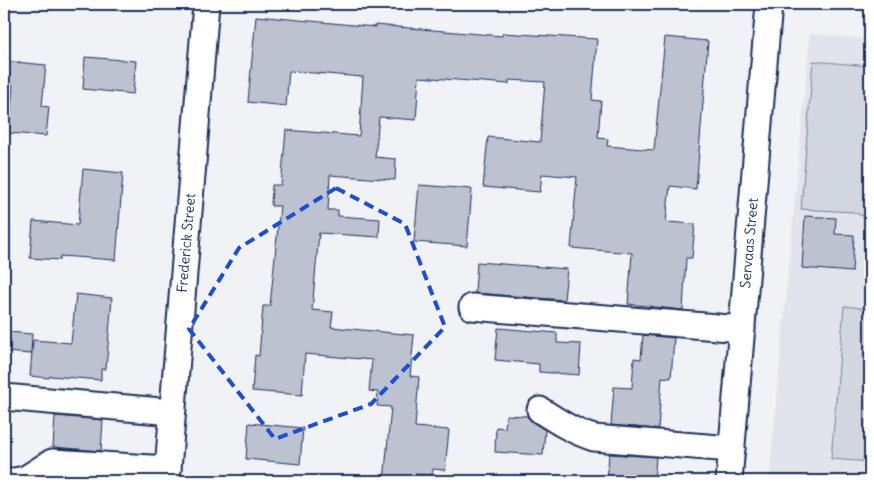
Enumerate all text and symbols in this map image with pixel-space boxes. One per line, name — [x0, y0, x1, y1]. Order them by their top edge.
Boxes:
street label: Frederick Street — [173, 192, 199, 293]
street label: Servaas Street — [736, 197, 762, 289]

